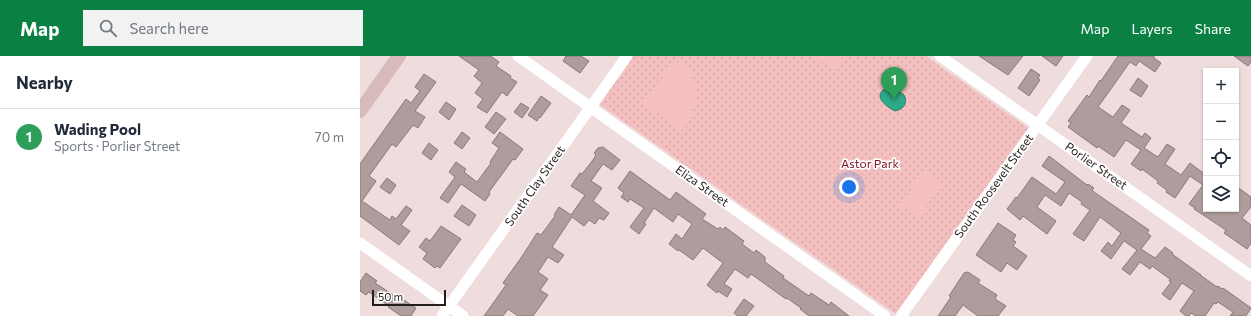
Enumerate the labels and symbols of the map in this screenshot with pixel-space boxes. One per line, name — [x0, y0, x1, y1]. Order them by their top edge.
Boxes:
pin: 1 — [881, 67, 907, 100]
street label: South Roosevelt Street — [951, 131, 1036, 240]
street label: Porlier Street — [1063, 139, 1130, 192]
street label: South Clay Street — [501, 143, 567, 228]
park label: Astor Park — [841, 156, 899, 170]
street label: Eliza Street — [673, 162, 732, 209]
your location — [839, 177, 859, 197]
scale bar — [372, 288, 446, 307]

